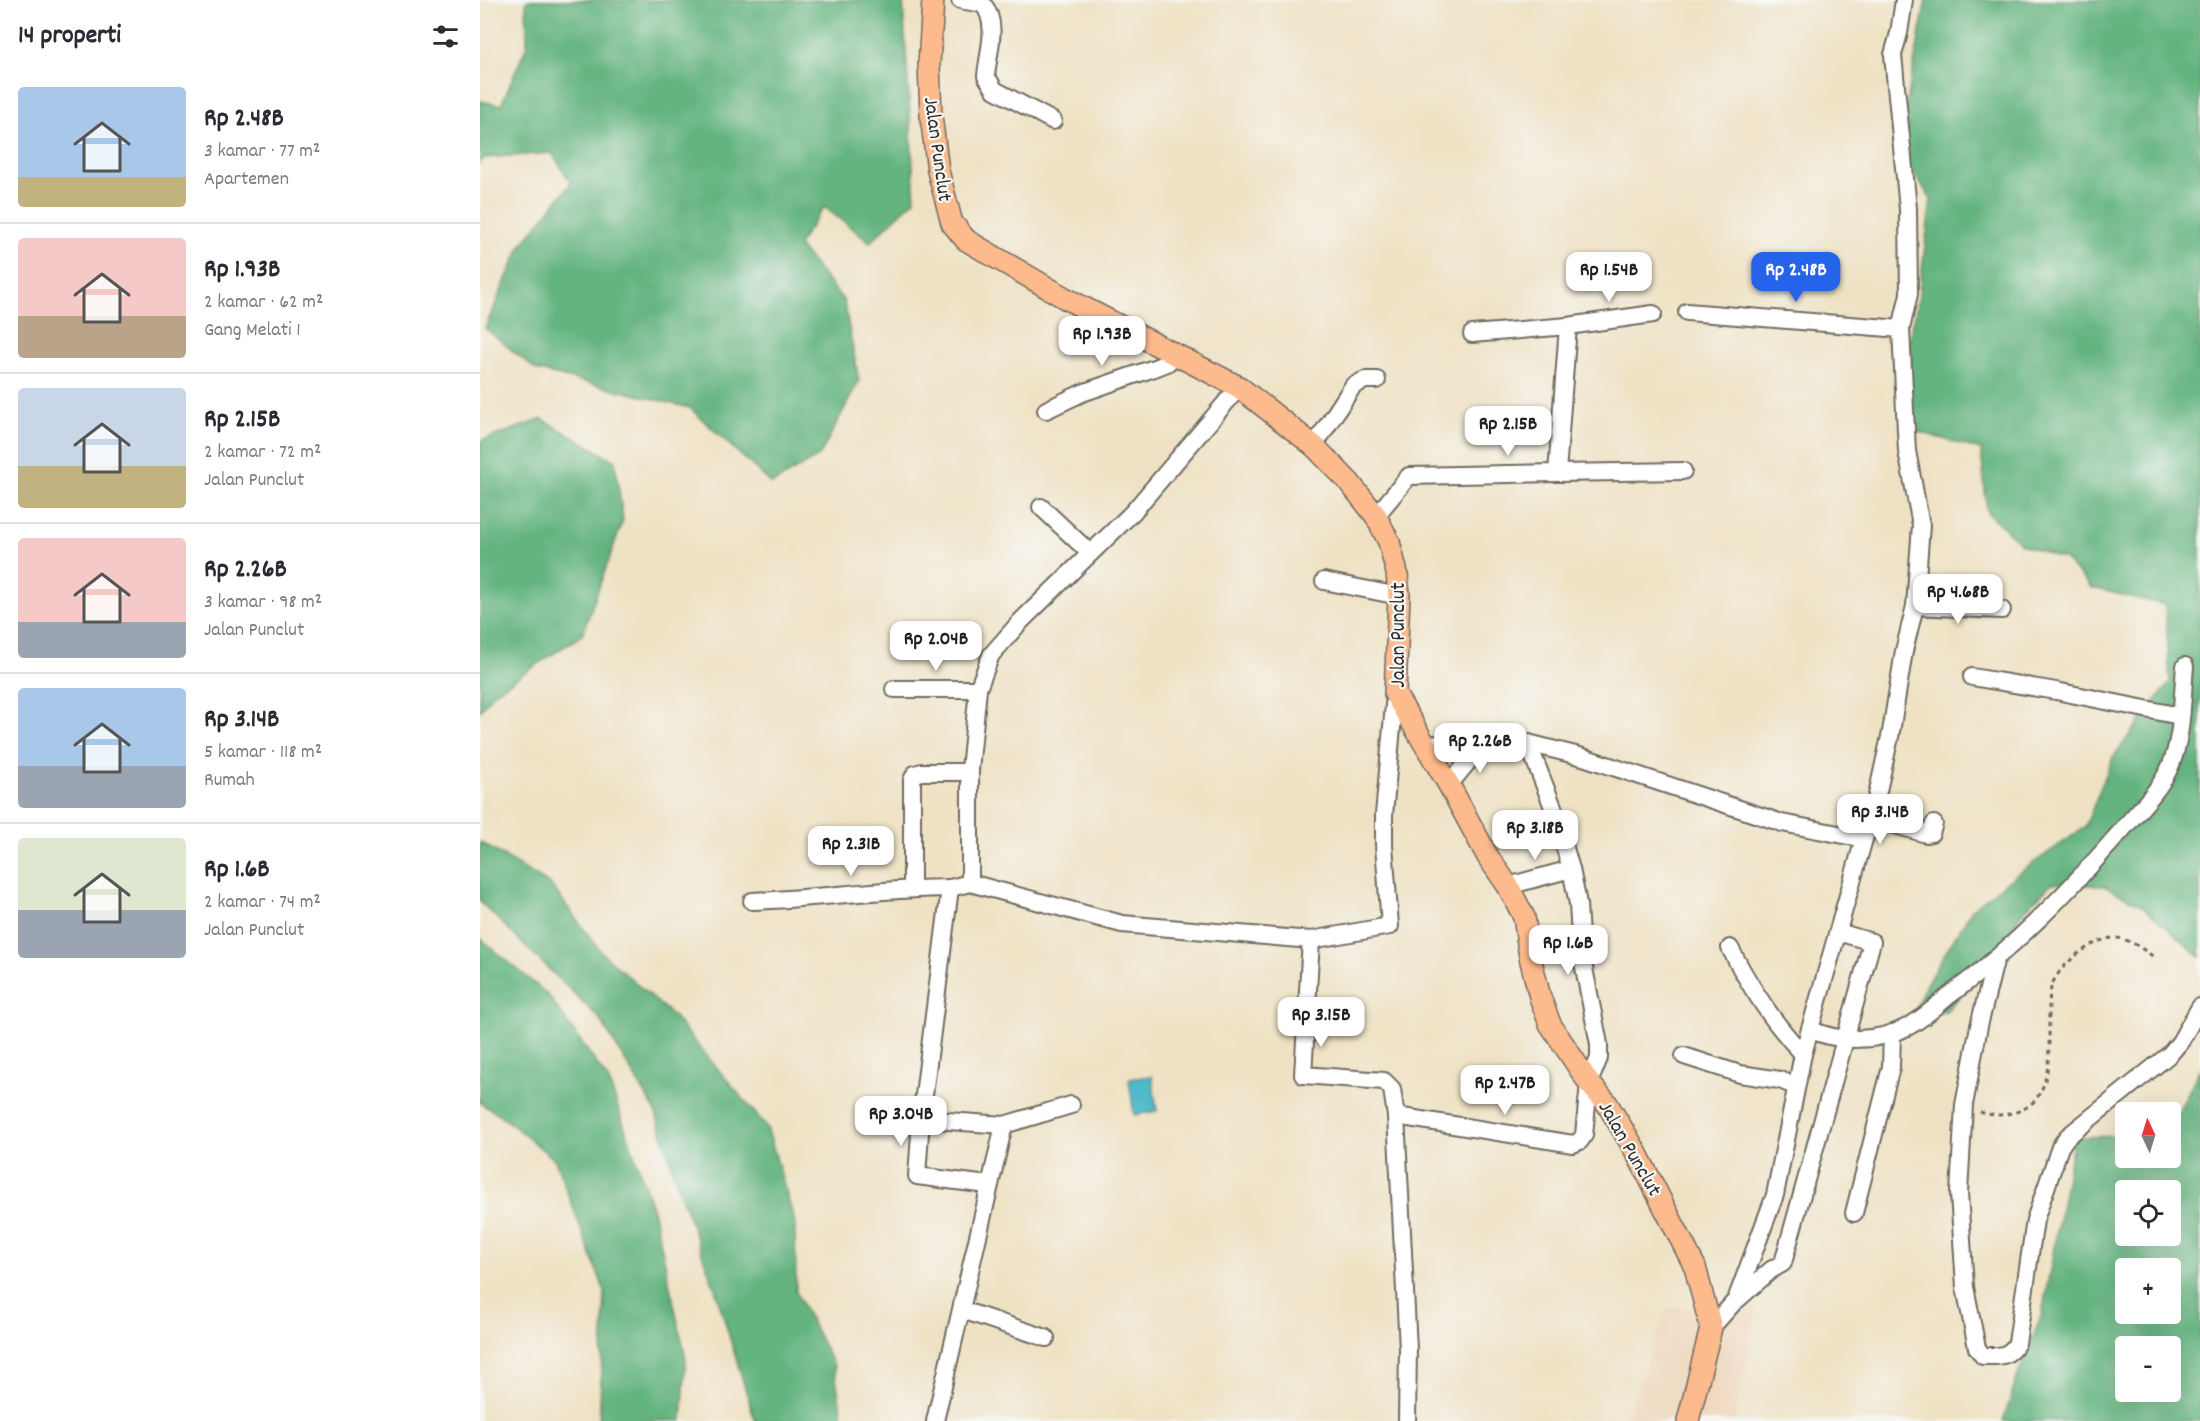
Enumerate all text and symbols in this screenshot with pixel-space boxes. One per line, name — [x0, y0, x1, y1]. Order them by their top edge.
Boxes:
text: 14 properti — [18, 18, 121, 55]
icon: filters — [429, 20, 462, 53]
street label: Jalan Punclut — [914, 95, 958, 204]
text: Rp 2.48B — [204, 101, 284, 138]
icon: home — [66, 111, 138, 183]
text: 3 kamar · 77 m² — [204, 138, 320, 166]
text: Apartemen — [204, 166, 289, 194]
text: Rp 1.93B — [204, 252, 280, 289]
pin: Rp 1.54B — [1547, 252, 1671, 303]
pin: Rp 2.48B — [1734, 252, 1858, 303]
text: Rp 1.54B — [1580, 257, 1638, 285]
text: Rp 2.48B — [1765, 257, 1827, 285]
icon: home — [66, 262, 138, 334]
text: 2 kamar · 62 m² — [204, 289, 323, 317]
pin: Rp 1.93B — [1040, 316, 1164, 367]
text: Gang Melati 1 — [204, 317, 301, 345]
text: Rp 1.93B — [1073, 321, 1131, 349]
text: Rp 2.15B — [204, 402, 280, 439]
pin: Rp 2.15B — [1446, 406, 1570, 457]
text: Rp 2.15B — [1479, 411, 1537, 439]
icon: home — [66, 412, 138, 484]
text: 2 kamar · 72 m² — [204, 439, 321, 467]
text: Jalan Punclut — [204, 467, 304, 495]
text: Rp 2.26B — [204, 552, 287, 589]
icon: home — [66, 562, 138, 634]
pin: Rp 4.68B — [1896, 574, 2020, 625]
text: Rp 4.68B — [1927, 579, 1989, 607]
street label: Jalan Punclut — [1385, 582, 1415, 688]
text: 3 kamar · 98 m² — [204, 589, 322, 617]
text: Jalan Punclut — [204, 617, 304, 645]
pin: Rp 2.04B — [874, 621, 998, 672]
text: Rp 2.04B — [904, 626, 968, 654]
text: Rp 3.14B — [204, 702, 279, 739]
icon: home — [66, 712, 138, 784]
pin: Rp 2.26B — [1418, 723, 1542, 774]
text: Rp 2.26B — [1448, 728, 1512, 756]
text: 5 kamar · 118 m² — [204, 739, 322, 767]
text: Rumah — [204, 767, 255, 795]
pin: Rp 3.14B — [1818, 794, 1942, 845]
text: Rp 3.14B — [1851, 799, 1909, 827]
pin: Rp 3.18B — [1473, 810, 1597, 861]
text: Rp 3.18B — [1506, 815, 1564, 843]
pin: Rp 2.31B — [789, 826, 913, 877]
text: Rp 2.31B — [822, 831, 880, 859]
text: Rp 1.6B — [204, 852, 270, 889]
icon: home — [66, 862, 138, 934]
text: 2 kamar · 74 m² — [204, 889, 321, 917]
text: Jalan Punclut — [204, 917, 304, 945]
pin: Rp 1.6B — [1513, 925, 1623, 976]
text: Rp 1.6B — [1543, 930, 1593, 958]
pin: Rp 3.15B — [1259, 997, 1383, 1048]
text: Rp 3.15B — [1292, 1002, 1350, 1030]
pin: Rp 2.47B — [1443, 1065, 1567, 1116]
text: Rp 2.47B — [1474, 1070, 1536, 1098]
pin: Rp 3.04B — [839, 1096, 963, 1147]
street label: Jalan Punclut — [1589, 1096, 1668, 1203]
text: Rp 3.04B — [869, 1101, 933, 1129]
north arrow — [2115, 1102, 2181, 1168]
map controls — [2115, 1102, 2181, 1402]
button: locate — [2115, 1180, 2181, 1246]
button: + — [2115, 1258, 2181, 1324]
button: − — [2115, 1336, 2181, 1402]

